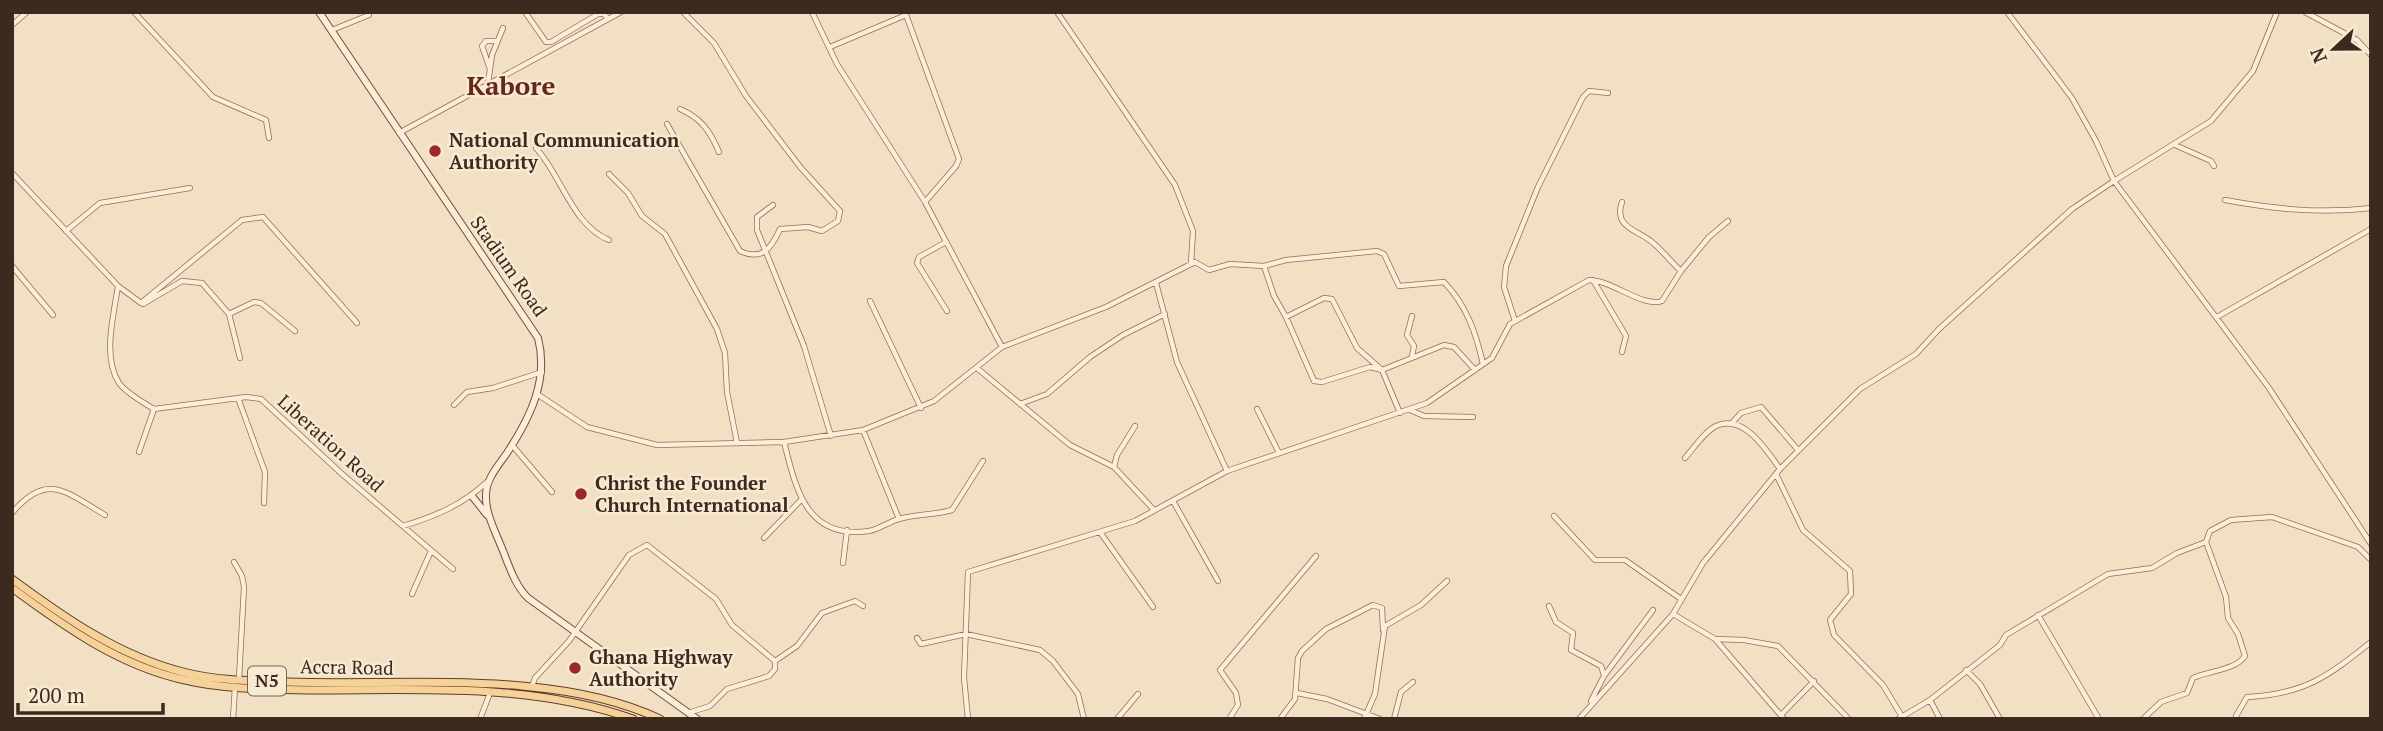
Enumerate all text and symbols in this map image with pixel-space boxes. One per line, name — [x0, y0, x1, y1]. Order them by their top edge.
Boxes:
north arrow — [2299, 14, 2369, 84]
text: N — [2303, 44, 2332, 67]
district label: Kabore — [467, 68, 555, 102]
place label: National Communication Authority — [449, 127, 680, 174]
marker: National Communication Authority — [427, 143, 443, 159]
street label: Stadium Road — [465, 210, 554, 321]
street label: Liberation Road — [273, 388, 390, 497]
place label: Christ the Founder Church International — [595, 470, 788, 517]
marker: Christ the Founder Church International — [573, 486, 589, 502]
place label: Ghana Highway Authority — [589, 644, 733, 691]
street label: Accra Road — [300, 653, 394, 680]
marker: Ghana Highway Authority — [567, 660, 583, 676]
road number: N5 — [248, 666, 286, 696]
scale bar — [18, 672, 163, 716]
text: 200 m — [28, 681, 85, 709]

